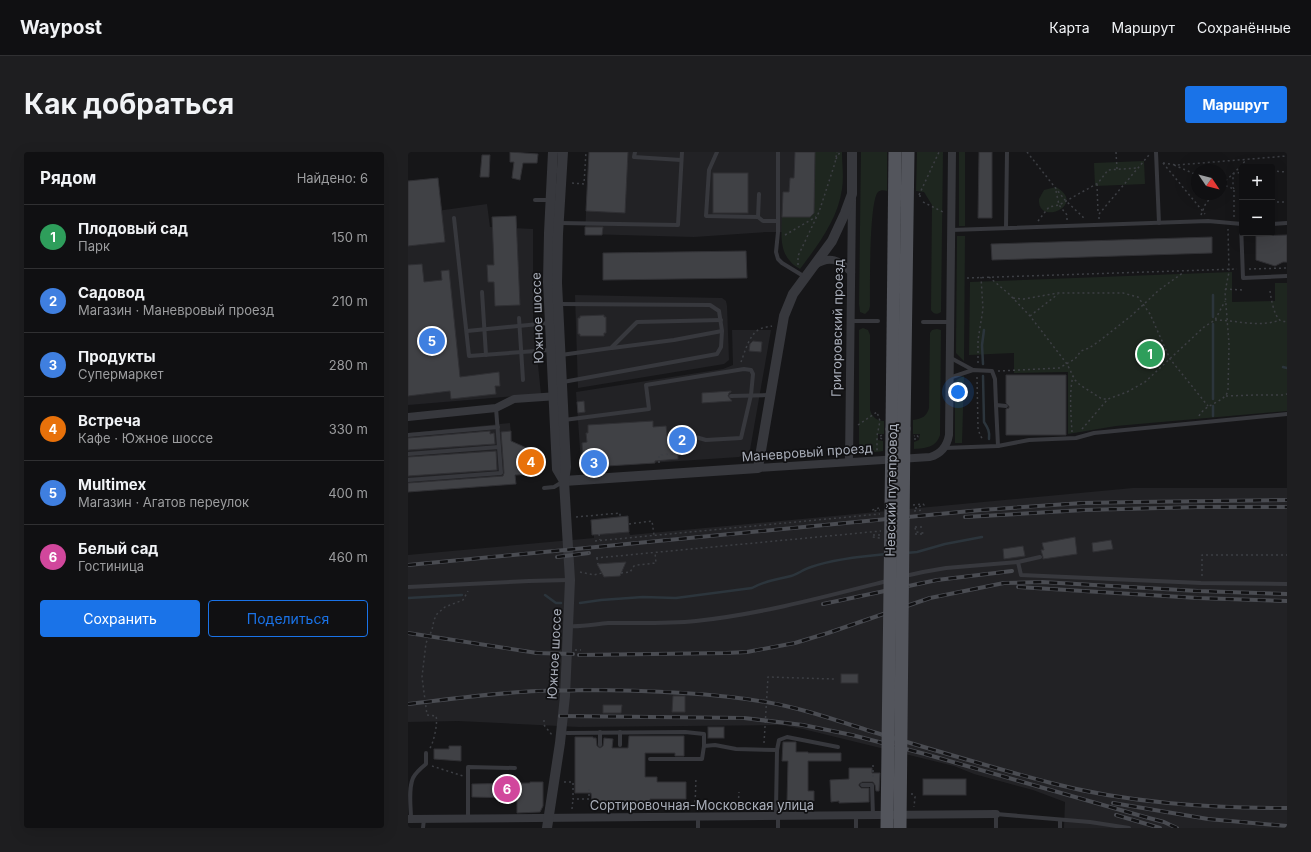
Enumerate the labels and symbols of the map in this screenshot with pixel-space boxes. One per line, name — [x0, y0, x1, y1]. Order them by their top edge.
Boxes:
north arrow — [1191, 164, 1227, 200]
street label: Григоровский проезд — [828, 259, 846, 397]
street label: Южное шоссе — [527, 272, 547, 364]
pin: 5 — [419, 326, 445, 356]
pin: 1 — [1137, 339, 1163, 369]
your location — [948, 382, 968, 402]
street label: Невский путепровод — [882, 423, 900, 557]
pin: 2 — [669, 425, 695, 455]
street label: Маневровый проезд — [741, 439, 873, 465]
pin: 4 — [518, 447, 544, 477]
pin: 3 — [581, 448, 607, 478]
street label: Южное шоссе — [544, 608, 564, 700]
pin: 6 — [494, 774, 520, 804]
street label: Сортировочная-Московская улица — [590, 797, 814, 813]

